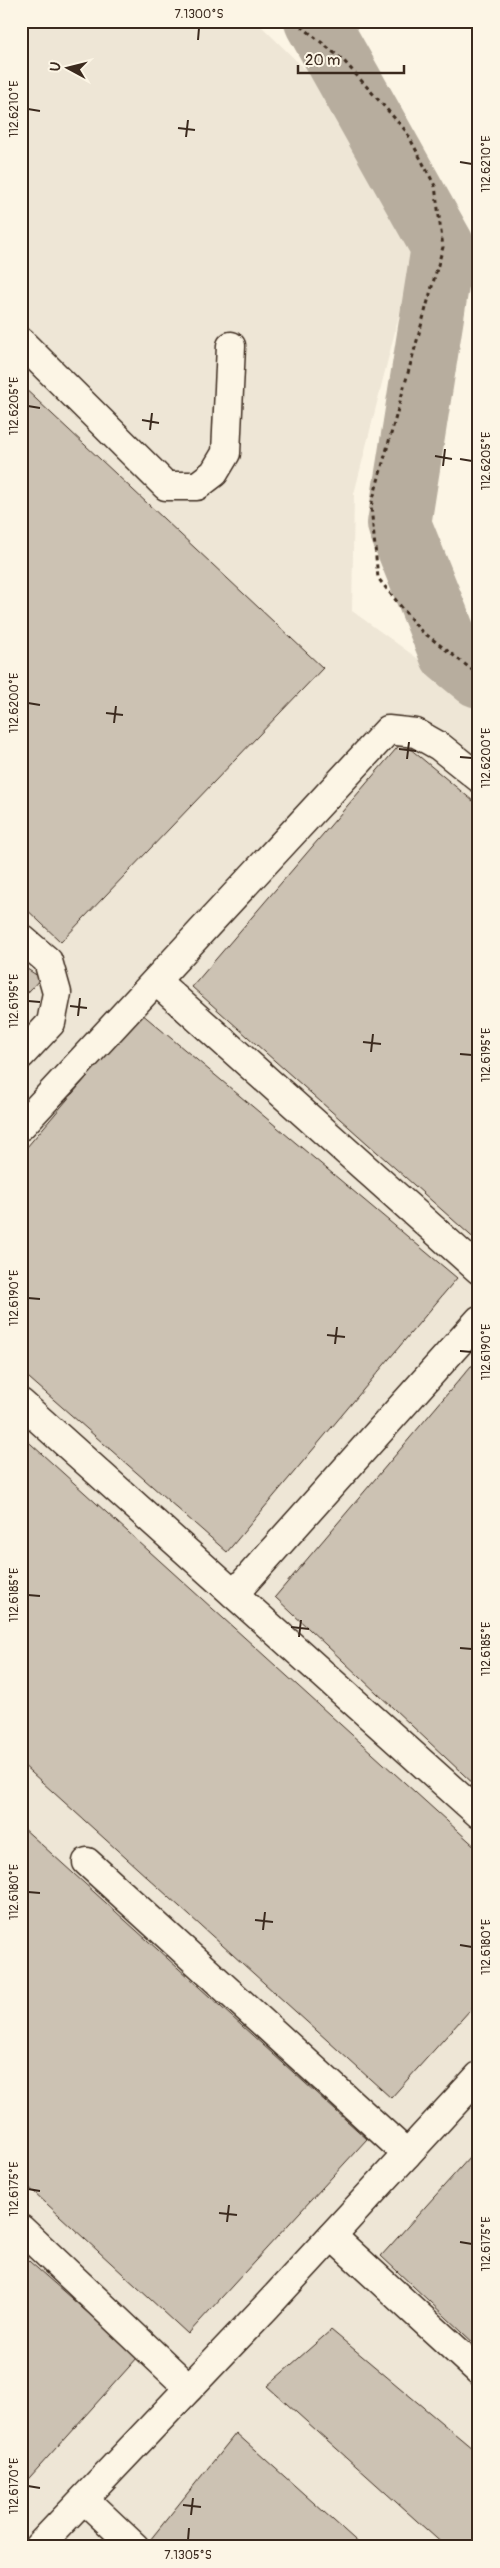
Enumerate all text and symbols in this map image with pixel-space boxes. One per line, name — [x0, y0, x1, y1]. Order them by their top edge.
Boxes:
text: 7.1300°S — [174, 7, 224, 22]
north arrow — [42, 42, 92, 92]
scale bar — [298, 42, 404, 74]
text: 20 m — [305, 51, 340, 70]
text: U — [47, 61, 65, 72]
text: 112.6210°E — [7, 81, 22, 137]
text: 112.6210°E — [479, 136, 494, 192]
text: 112.6205°E — [7, 377, 22, 435]
text: 112.6205°E — [479, 432, 494, 490]
text: 112.6200°E — [7, 673, 22, 733]
text: 112.6200°E — [479, 728, 494, 788]
text: 112.6195°E — [7, 974, 22, 1028]
text: 112.6195°E — [479, 1028, 494, 1082]
text: 112.6190°E — [7, 1270, 22, 1326]
text: 112.6190°E — [479, 1324, 494, 1380]
text: 112.6185°E — [7, 1568, 22, 1622]
text: 112.6185°E — [479, 1622, 494, 1676]
text: 112.6180°E — [7, 1864, 22, 1920]
text: 112.6180°E — [479, 1919, 494, 1975]
text: 112.6175°E — [7, 2162, 22, 2216]
text: 112.6175°E — [479, 2217, 494, 2271]
text: 112.6170°E — [7, 2458, 22, 2514]
text: 7.1305°S — [164, 2548, 212, 2563]

